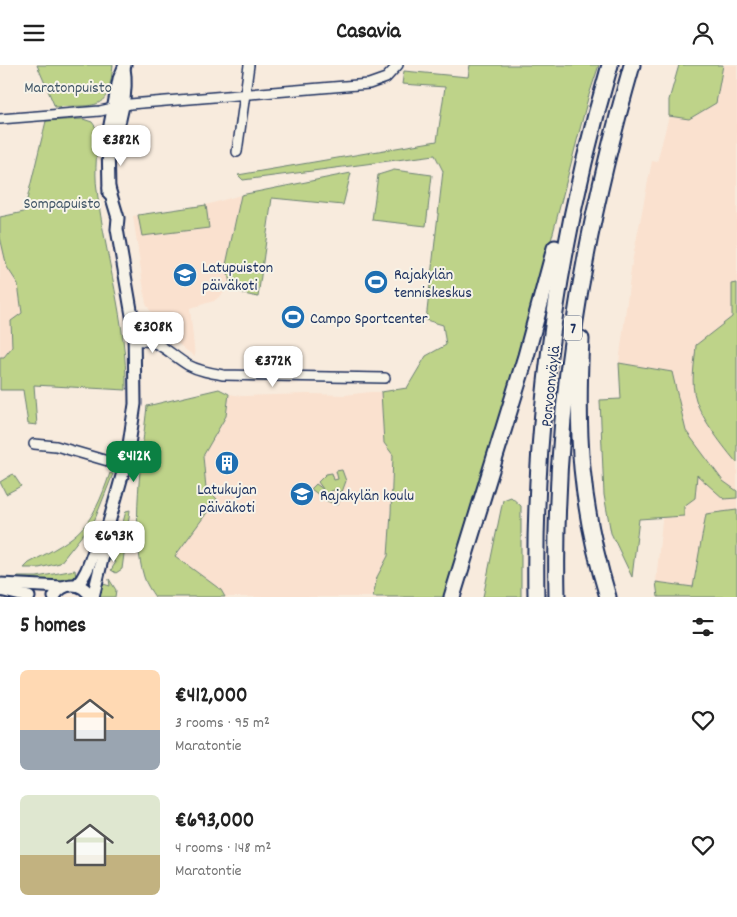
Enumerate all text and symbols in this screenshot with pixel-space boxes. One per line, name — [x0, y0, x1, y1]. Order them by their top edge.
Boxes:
text: Casavia — [336, 17, 401, 48]
icon: menu — [20, 19, 48, 47]
icon: person — [689, 19, 717, 47]
park label: Maratonpuisto — [24, 77, 112, 100]
pin: €382K — [86, 124, 156, 167]
text: €382K — [103, 129, 139, 152]
park label: Sompapuisto — [23, 193, 101, 216]
place label: Latupuiston päiväkoti — [202, 257, 273, 298]
school or university icon: Latupuiston päiväkoti — [172, 262, 198, 288]
place label: Rajakylän tenniskeskus — [394, 264, 472, 305]
sports icon: Rajakylän tenniskeskus — [363, 269, 389, 295]
sports icon: Campo Sportcenter — [280, 304, 306, 330]
place label: Campo Sportcenter — [310, 308, 428, 331]
pin: €308K — [118, 311, 188, 354]
road number: 7 — [564, 315, 582, 341]
text: €308K — [134, 316, 172, 339]
street label: Porvoonväylä — [536, 344, 567, 428]
pin: €372K — [238, 345, 308, 388]
text: €372K — [255, 350, 291, 373]
pin: €412K — [99, 441, 169, 483]
text: €412K — [117, 445, 151, 468]
building icon: Latukujan päiväkoti — [214, 450, 240, 476]
place label: Latukujan päiväkoti — [197, 479, 257, 520]
school or university icon: Rajakylän koulu — [289, 481, 315, 507]
place label: Rajakylän koulu — [320, 485, 414, 508]
pin: €693K — [79, 521, 149, 563]
text: €693K — [95, 525, 133, 548]
text: 5 homes — [20, 612, 86, 642]
icon: filters — [689, 613, 717, 641]
text: €412,000 — [175, 682, 248, 712]
icon: home — [60, 690, 120, 750]
icon: heart — [689, 706, 717, 734]
text: 3 rooms · 95 m² — [175, 712, 270, 735]
text: Maratontie — [175, 735, 242, 758]
text: €693,000 — [175, 807, 254, 837]
icon: home — [60, 815, 120, 875]
icon: heart — [689, 831, 717, 859]
text: 4 rooms · 148 m² — [175, 837, 271, 860]
text: Maratontie — [175, 860, 242, 883]

